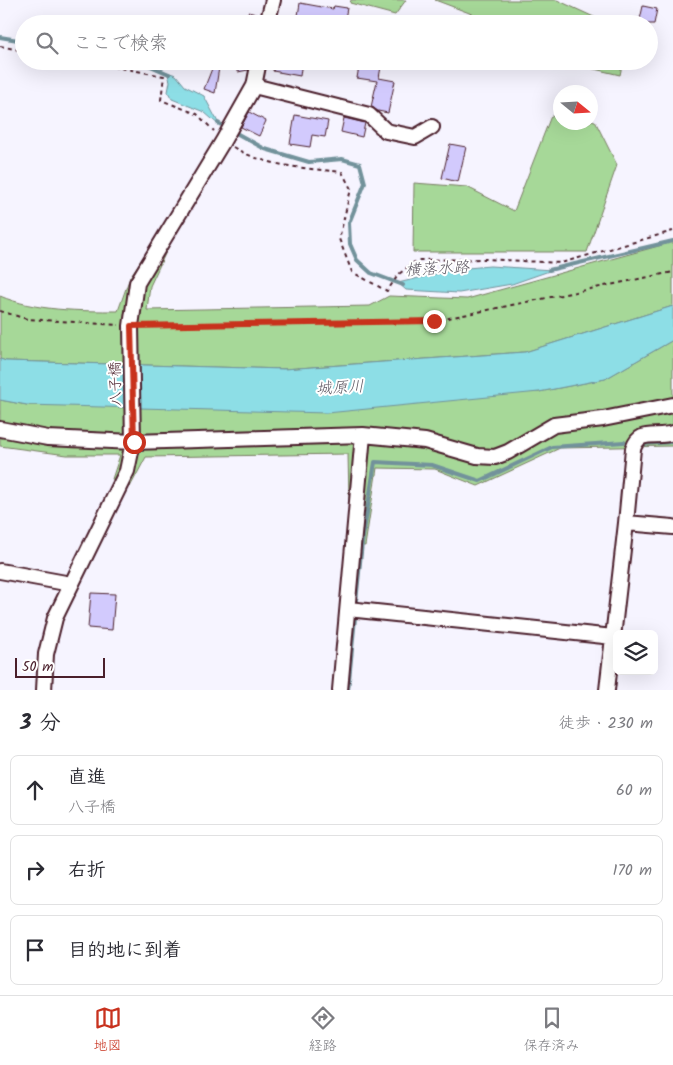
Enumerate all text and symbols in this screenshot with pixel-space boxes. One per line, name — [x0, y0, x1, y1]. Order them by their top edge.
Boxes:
search box — [15, 15, 658, 70]
icon: search — [33, 29, 61, 57]
text: ここで検索 — [73, 29, 168, 59]
north arrow — [553, 85, 598, 130]
water label: 横落水路 — [404, 255, 471, 283]
route end — [423, 310, 446, 333]
street label: 八子橋 — [104, 361, 128, 407]
water label: 城原川 — [315, 374, 365, 402]
route start — [123, 431, 146, 454]
map controls — [613, 630, 658, 675]
button: layers — [613, 630, 658, 675]
scale bar — [15, 655, 105, 678]
text: 50 m — [22, 656, 53, 678]
text: 3 分 — [20, 707, 61, 740]
text: 徒歩 · 230 m — [559, 711, 653, 736]
text: 直進 — [68, 763, 106, 793]
icon: ahead — [21, 776, 49, 804]
text: 60 m — [616, 778, 652, 803]
text: 八子橋 — [68, 795, 116, 820]
icon: right — [21, 856, 49, 884]
text: 右折 — [68, 856, 106, 886]
text: 170 m — [612, 858, 652, 883]
icon: arrive — [21, 936, 49, 964]
text: 目的地に到着 — [68, 936, 182, 966]
tab: 地図 — [94, 1004, 122, 1057]
tab: 経路 — [309, 1004, 337, 1057]
tab: 保存済み — [524, 1004, 580, 1057]

